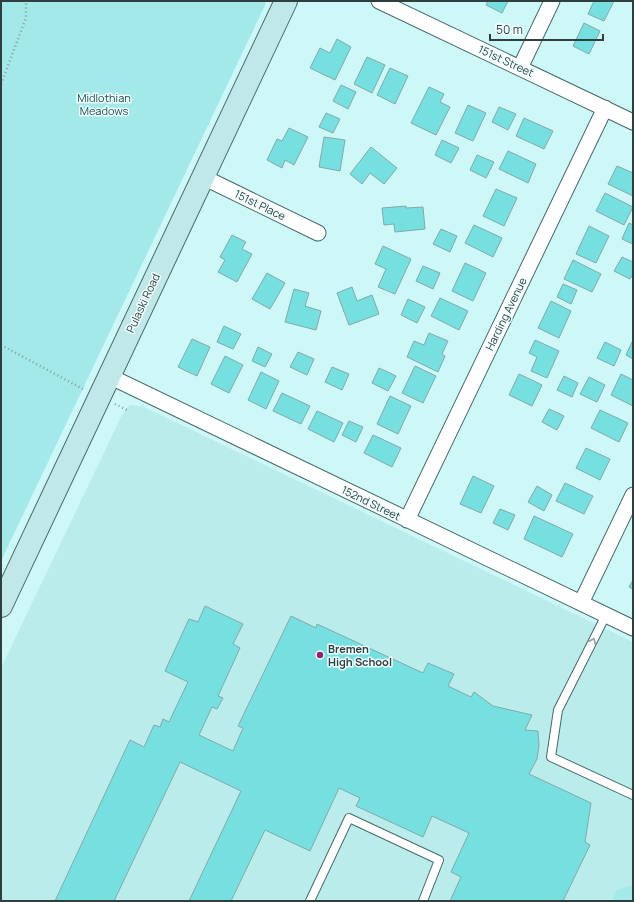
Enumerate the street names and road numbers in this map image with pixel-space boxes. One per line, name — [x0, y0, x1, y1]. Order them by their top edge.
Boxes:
street label: 151st Street — [476, 41, 536, 80]
street label: 151st Place — [232, 186, 289, 224]
street label: Pulaski Road — [122, 271, 163, 335]
street label: Harding Avenue — [481, 274, 530, 353]
street label: 152nd Street — [339, 482, 403, 523]

